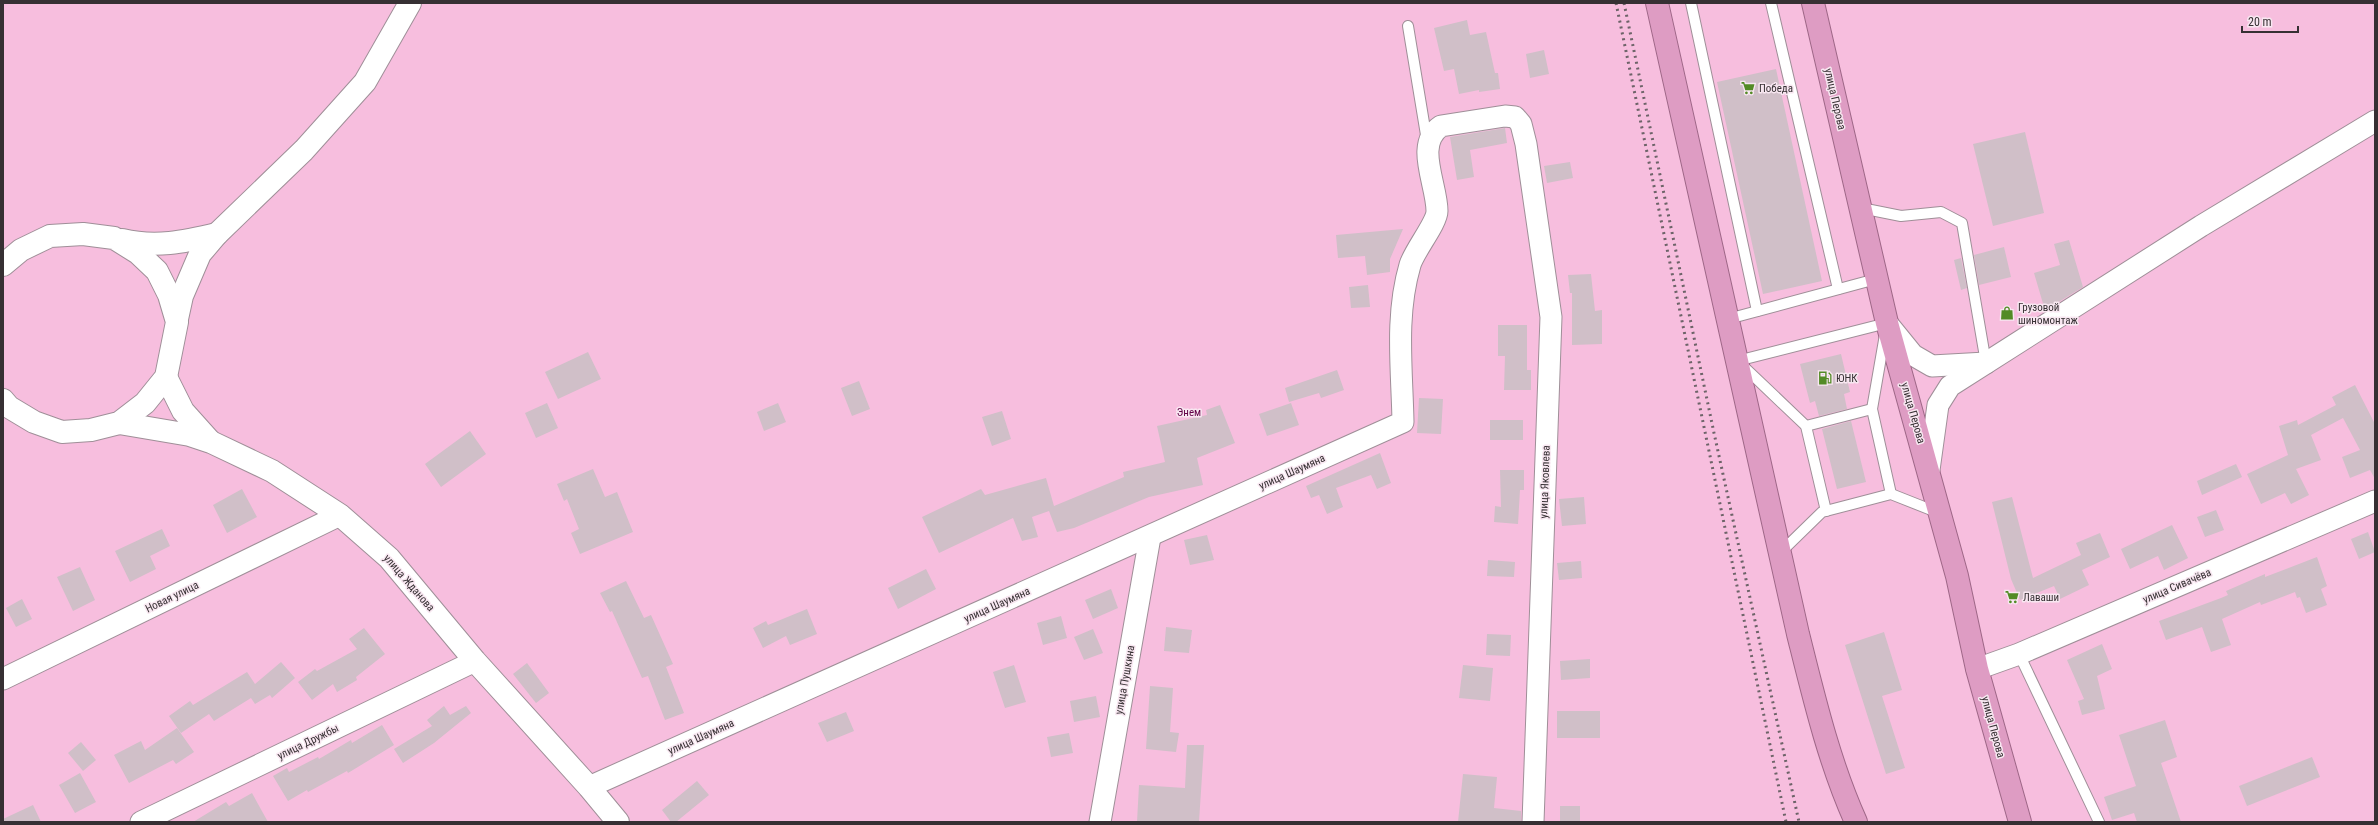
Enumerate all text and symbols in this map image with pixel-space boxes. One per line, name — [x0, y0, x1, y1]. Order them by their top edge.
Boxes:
scale bar — [2242, 8, 2298, 34]
text: 20 m — [2248, 15, 2272, 29]
street label: улица Перова — [1822, 67, 1848, 131]
supermarket icon: Победа — [1740, 80, 1756, 96]
place label: Победа — [1759, 82, 1793, 95]
place label: Грузовой шиномонтаж — [2018, 301, 2079, 327]
shop icon: Грузовой шиномонтаж — [1999, 305, 2015, 321]
fuel station icon: ЮНК — [1817, 370, 1833, 386]
place label: ЮНК — [1836, 372, 1858, 385]
street label: улица Перова — [1898, 381, 1928, 445]
park label: Энем — [1177, 406, 1201, 419]
street label: улица Яковлева — [1537, 445, 1553, 519]
street label: улица Шаумяна — [1257, 452, 1327, 492]
street label: улица Жданова — [381, 552, 437, 614]
street label: улица Сивачёва — [2141, 566, 2213, 606]
street label: Новая улица — [143, 579, 201, 615]
street label: улица Шаумяна — [962, 585, 1032, 625]
supermarket icon: Лаваши — [2004, 589, 2020, 605]
place label: Лаваши — [2023, 591, 2059, 604]
street label: улица Пушкина — [1113, 644, 1137, 716]
street label: улица Перова — [1979, 695, 2007, 759]
street label: улица Шаумяна — [666, 717, 736, 757]
street label: улица Дружбы — [275, 722, 341, 762]

